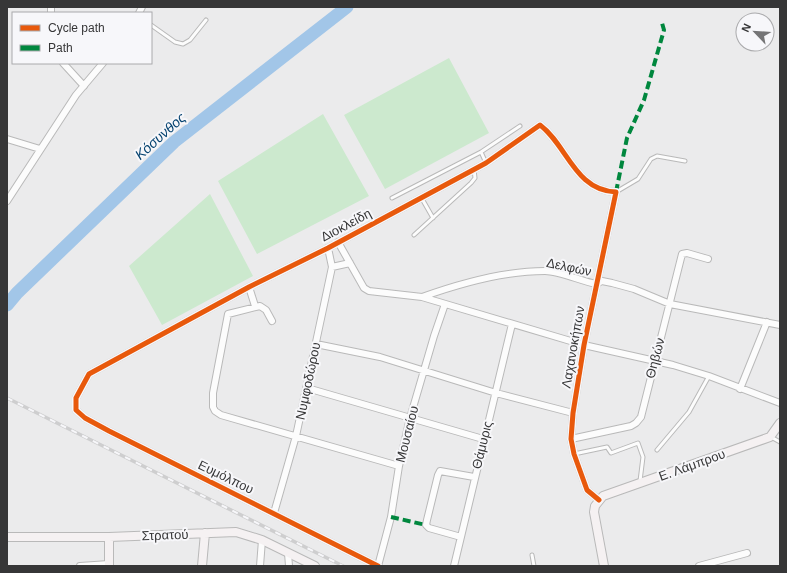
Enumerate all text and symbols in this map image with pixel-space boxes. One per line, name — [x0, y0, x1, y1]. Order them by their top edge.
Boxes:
legend — [12, 12, 152, 64]
north arrow — [735, 12, 775, 52]
text: Cycle path — [48, 21, 105, 35]
text: N — [739, 22, 753, 34]
text: Path — [48, 41, 73, 55]
water label: Κόσυνθος — [131, 109, 189, 163]
street label: Διοκλείδη — [318, 205, 374, 245]
street label: Δελφών — [545, 255, 593, 279]
street label: Λαχανοκήπων — [558, 305, 588, 389]
street label: Θηβών — [642, 336, 668, 380]
street label: Νυμφοδώρου — [292, 341, 324, 421]
street label: Μουσαίου — [393, 404, 421, 464]
street label: Θάμυρις — [469, 420, 495, 470]
street label: Ε. Λάμπρου — [657, 446, 727, 484]
street label: Ευμόλπου — [196, 457, 256, 497]
street label: Στρατού — [141, 527, 189, 543]

